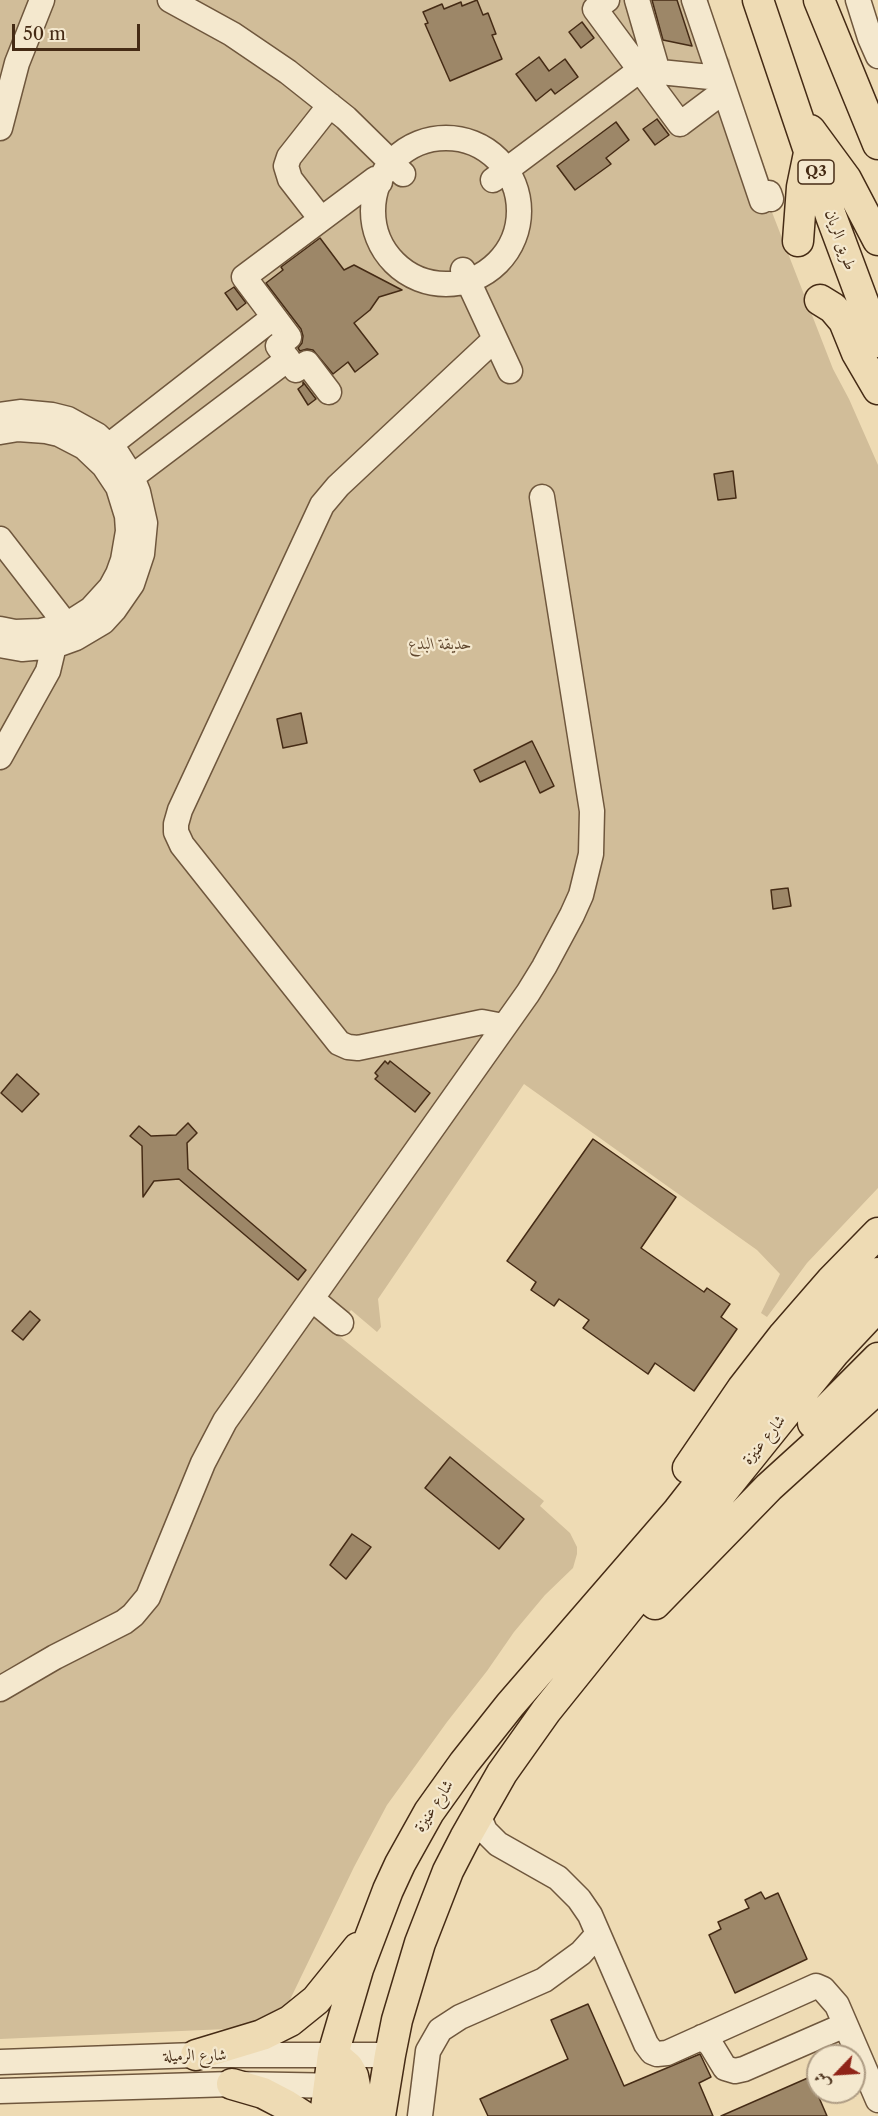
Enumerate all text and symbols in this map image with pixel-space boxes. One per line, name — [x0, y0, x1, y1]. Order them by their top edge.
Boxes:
scale bar — [15, 12, 142, 50]
text: 50 m — [23, 23, 66, 45]
road number: Q3 — [798, 160, 834, 184]
street label: طريق الريان — [820, 207, 860, 273]
park label: حديقة البدع — [408, 634, 472, 654]
street label: شارع عنيزة — [738, 1411, 790, 1469]
street label: شارع عنيزة — [410, 1776, 458, 1836]
north arrow — [806, 2044, 866, 2104]
street label: شارع الرميلة — [163, 2046, 227, 2066]
text: ش — [809, 2069, 834, 2092]

